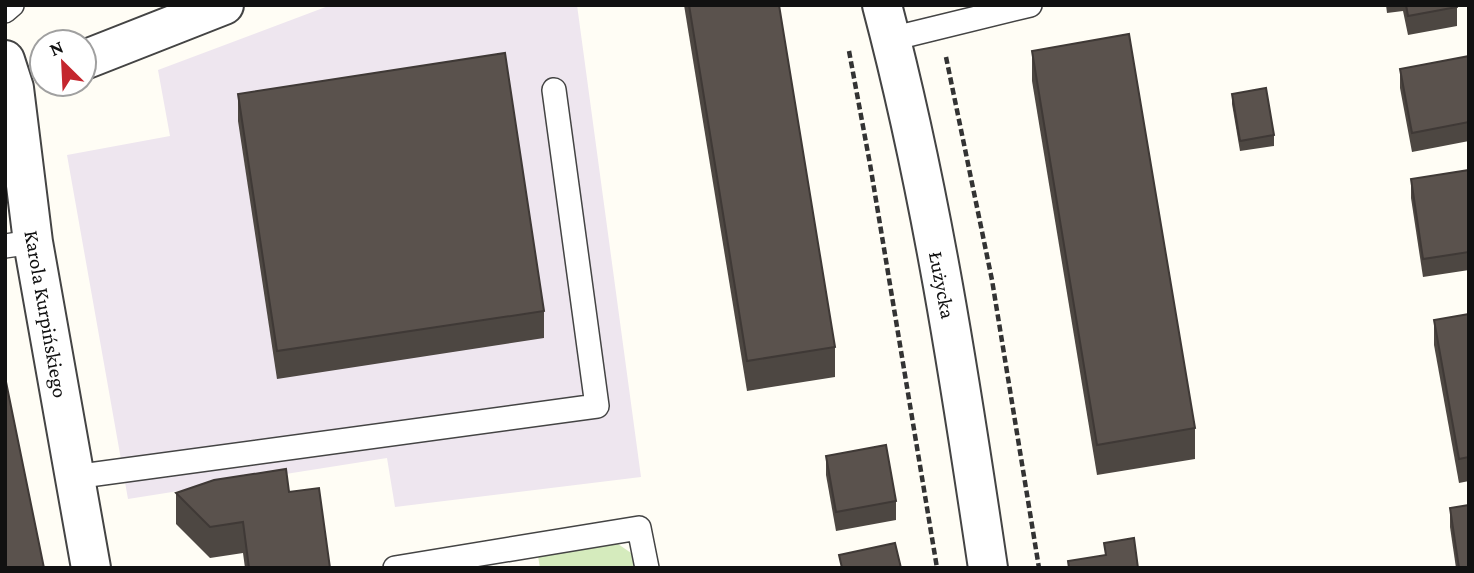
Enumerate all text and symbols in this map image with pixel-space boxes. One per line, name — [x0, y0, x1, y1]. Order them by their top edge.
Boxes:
north arrow — [28, 28, 98, 98]
text: N — [46, 36, 67, 60]
street label: Karola Kurpińskiego — [19, 228, 73, 400]
street label: Łużycka — [924, 249, 960, 321]

